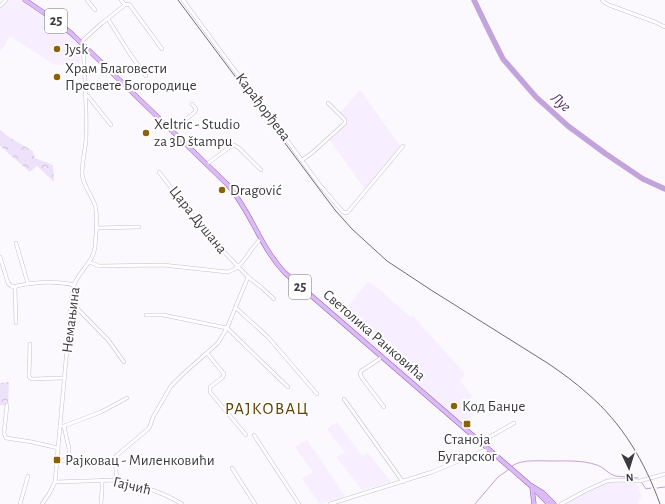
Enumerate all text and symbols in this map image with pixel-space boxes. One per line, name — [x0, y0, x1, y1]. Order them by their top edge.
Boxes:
road number: 25 — [45, 9, 67, 33]
place label: Jysk — [65, 42, 88, 57]
marker: Jysk — [52, 44, 62, 54]
place label: Храм Благовести Пресвете Богородице — [65, 61, 197, 93]
street label: Карађорђева — [233, 70, 293, 144]
marker: Храм Благовести Пресвете Богородице — [52, 72, 62, 82]
water label: Луг — [547, 89, 574, 115]
place label: Xeltric - Studio za 3D štampu — [154, 117, 240, 149]
marker: Xeltric - Studio za 3D štampu — [141, 128, 151, 138]
street label: Цара Душана — [166, 183, 230, 257]
place label: Dragović — [230, 183, 282, 198]
marker: Dragović — [217, 185, 227, 195]
road number: 25 — [289, 275, 311, 299]
street label: Немањина — [60, 286, 83, 354]
street label: Светолика Ранковића — [320, 287, 428, 383]
place label: Код Банџе — [462, 399, 525, 414]
district label: РАЈКОВАЦ — [225, 400, 309, 417]
marker: Код Банџе — [449, 401, 459, 411]
marker: Станоја Бугарског — [462, 419, 472, 429]
place label: Станоја Бугарског — [437, 432, 498, 464]
north arrow — [609, 448, 649, 488]
place label: Рајковац - Миленковићи — [65, 453, 215, 468]
marker: Рајковац - Миленковићи — [52, 455, 62, 465]
text: N — [625, 472, 634, 483]
street label: Гајчић — [111, 474, 153, 498]

